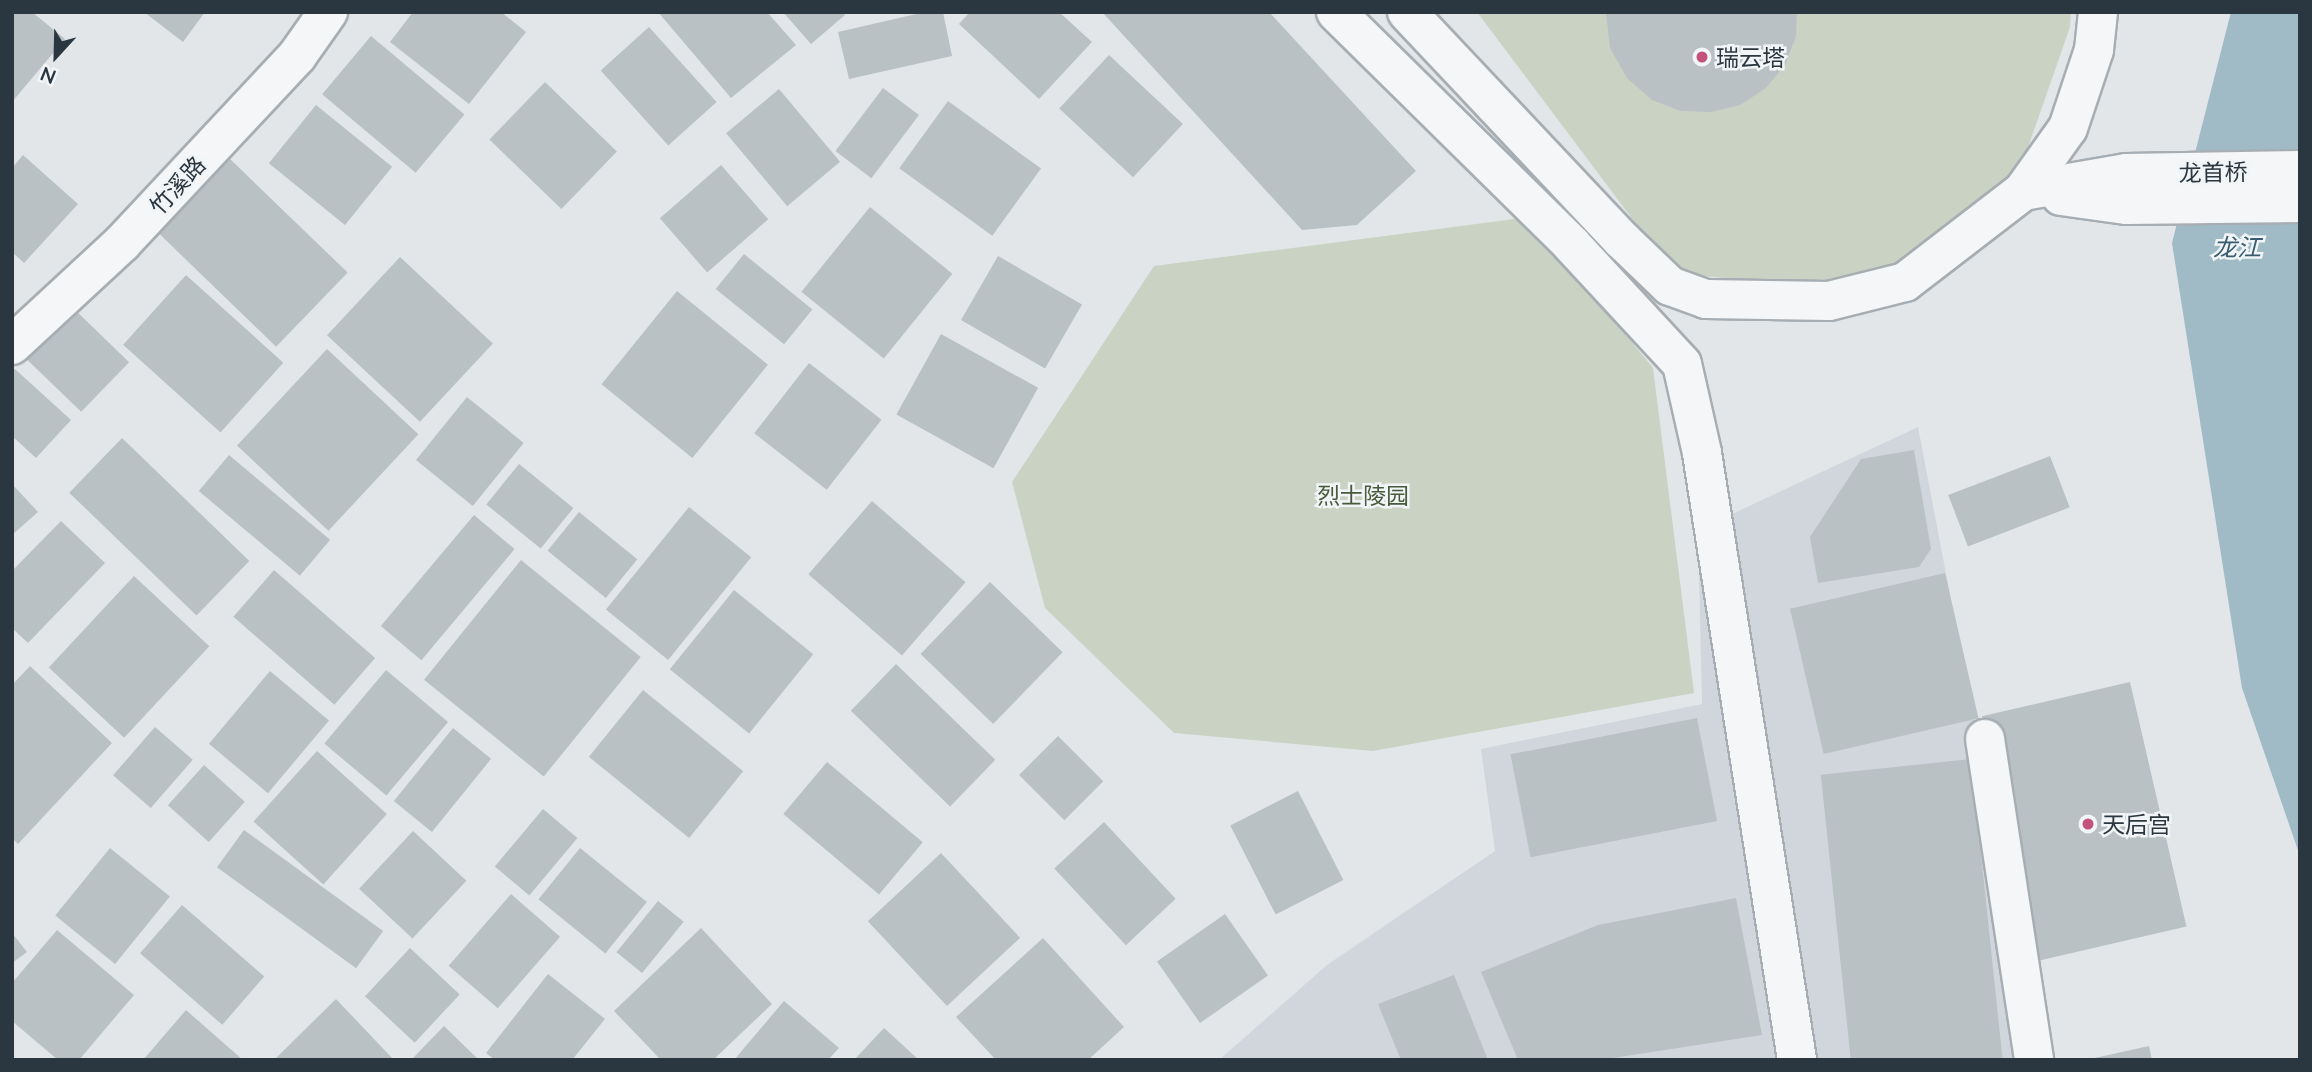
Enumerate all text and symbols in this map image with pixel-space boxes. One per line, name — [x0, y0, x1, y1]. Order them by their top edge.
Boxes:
north arrow — [21, 21, 91, 91]
place label: 瑞云塔 — [1716, 43, 1785, 71]
marker: 瑞云塔 — [1694, 49, 1710, 65]
text: N — [37, 63, 59, 89]
street label: 竹溪路 — [143, 150, 211, 220]
street label: 龙首桥 — [2178, 158, 2248, 186]
water label: 龙江 — [2213, 233, 2261, 261]
park label: 烈士陵园 — [1317, 481, 1409, 509]
place label: 天后宫 — [2102, 810, 2171, 838]
marker: 天后宫 — [2080, 816, 2096, 832]

